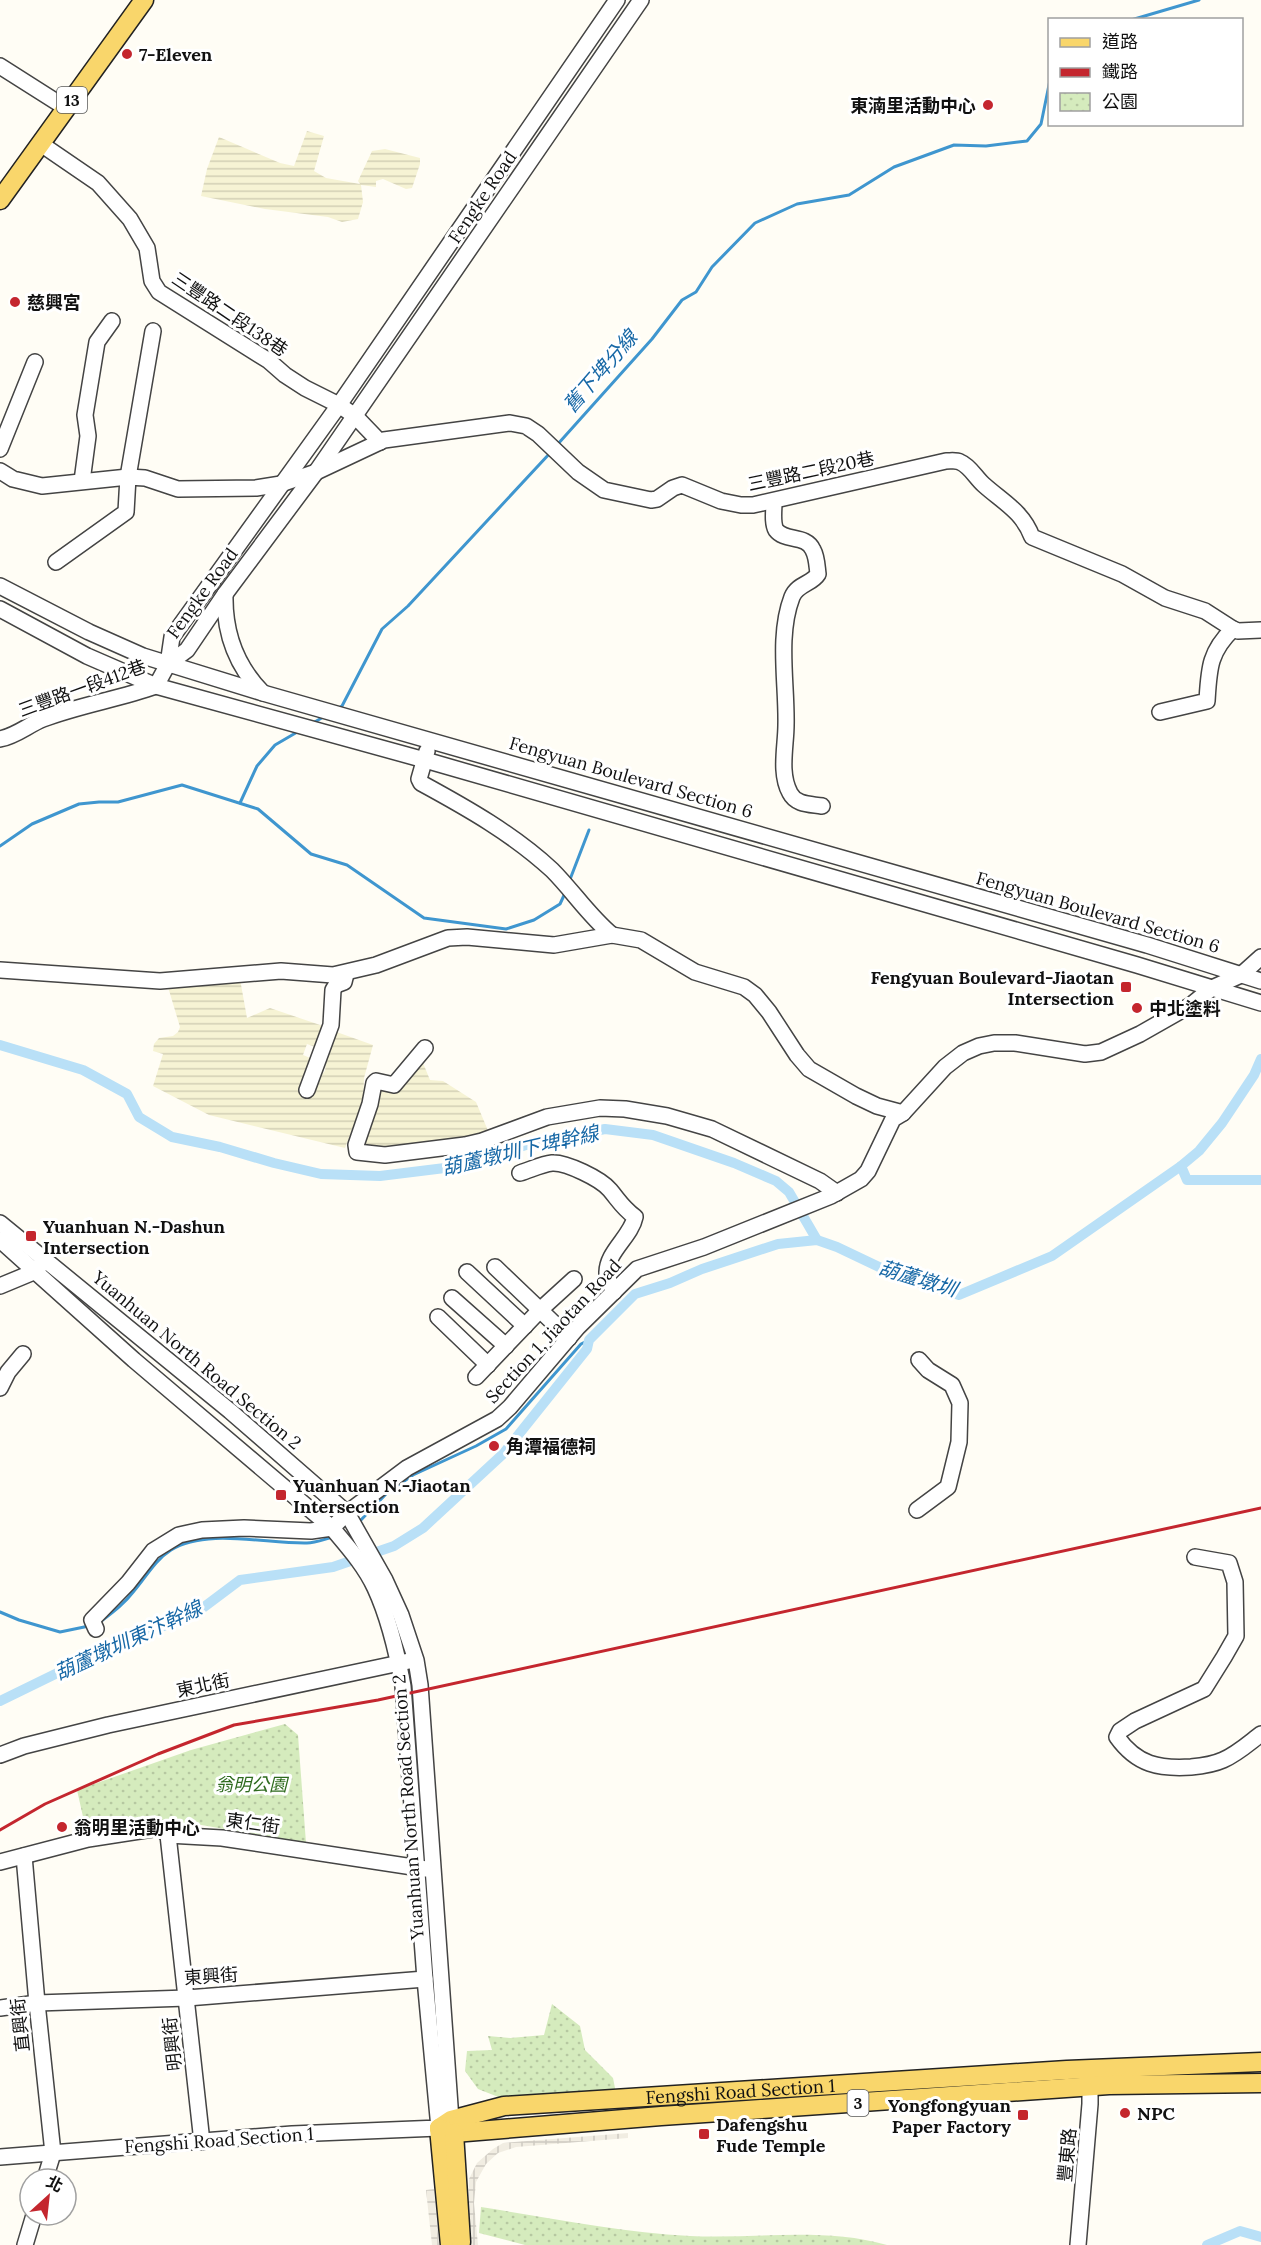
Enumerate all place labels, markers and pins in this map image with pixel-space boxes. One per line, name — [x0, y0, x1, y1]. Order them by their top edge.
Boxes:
place label: 7-Eleven — [139, 43, 213, 66]
marker: 7-Eleven — [120, 47, 134, 61]
place label: 東湳里活動中心 — [850, 94, 976, 117]
marker: 東湳里活動中心 — [981, 98, 995, 112]
place label: 慈興宮 — [27, 291, 81, 314]
marker: 慈興宮 — [8, 295, 22, 309]
place label: Fengyuan Boulevard-Jiaotan Intersection — [870, 966, 1115, 1010]
marker: Fengyuan Boulevard-Jiaotan Intersection — [1119, 980, 1133, 994]
place label: 中北塗料 — [1149, 997, 1221, 1020]
marker: 中北塗料 — [1130, 1001, 1144, 1015]
place label: Yuanhuan N.-Dashun Intersection — [43, 1215, 226, 1259]
marker: Yuanhuan N.-Dashun Intersection — [24, 1229, 38, 1243]
place label: 角潭福德祠 — [506, 1435, 596, 1458]
marker: 角潭福德祠 — [487, 1439, 501, 1453]
place label: Yuanhuan N.-Jiaotan Intersection — [293, 1474, 471, 1518]
marker: Yuanhuan N.-Jiaotan Intersection — [274, 1488, 288, 1502]
place label: 翁明里活動中心 — [74, 1816, 200, 1839]
marker: 翁明里活動中心 — [55, 1820, 69, 1834]
place label: Yongfongyuan Paper Factory — [888, 2094, 1012, 2138]
place label: NPC — [1137, 2102, 1175, 2125]
marker: NPC — [1118, 2106, 1132, 2120]
marker: Yongfongyuan Paper Factory — [1016, 2108, 1030, 2122]
place label: Dafengshu Fude Temple — [716, 2113, 826, 2157]
marker: Dafengshu Fude Temple — [697, 2127, 711, 2141]

